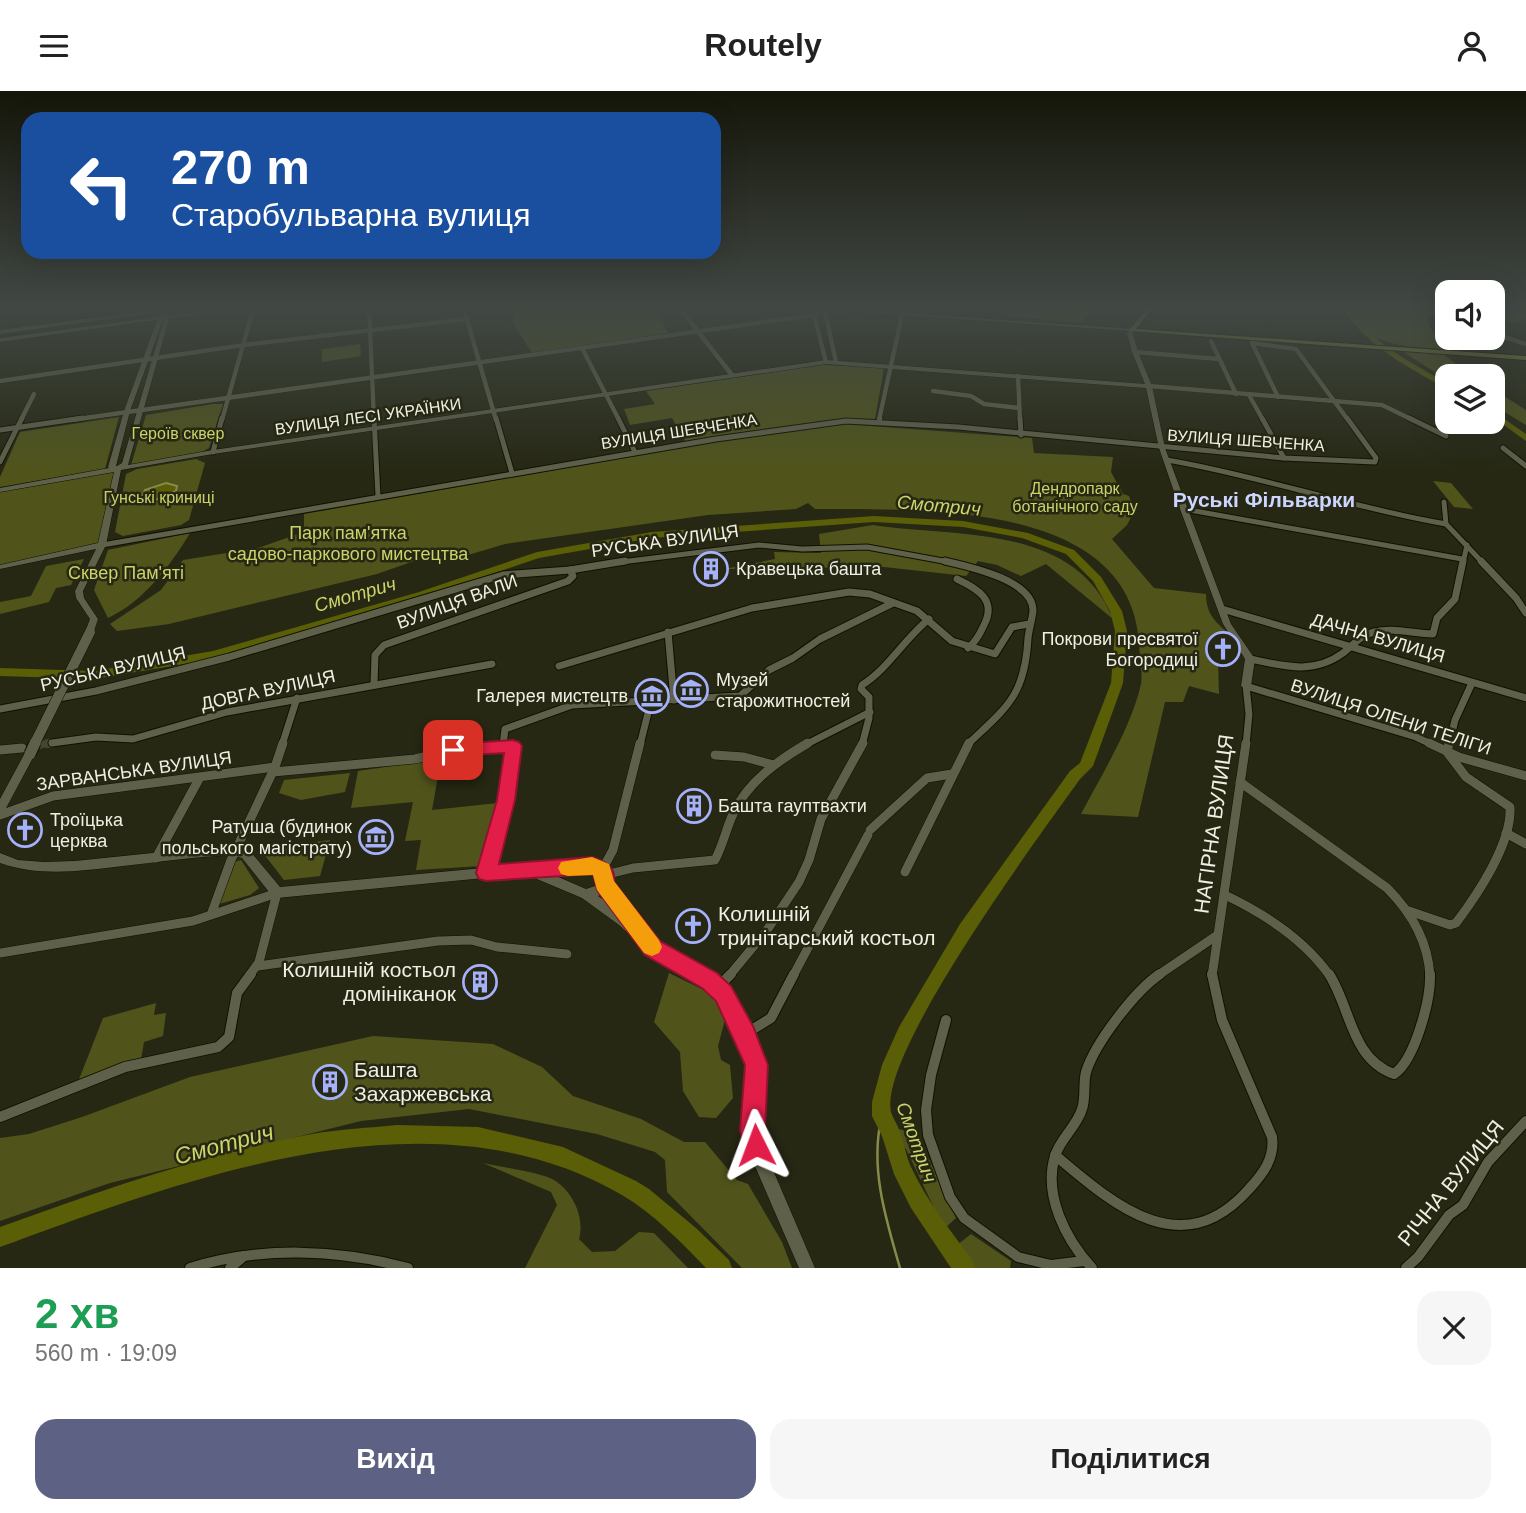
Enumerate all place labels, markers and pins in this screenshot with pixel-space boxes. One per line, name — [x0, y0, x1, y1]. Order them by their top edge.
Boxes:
building icon: Кравецька башта — [692, 550, 730, 588]
place label: Кравецька башта — [736, 559, 882, 579]
place label: Покрови пресвятої Богородиці — [1042, 629, 1198, 670]
church icon: Покрови пресвятої Богородиці — [1204, 630, 1242, 668]
place label: Музей старожитностей — [716, 670, 850, 711]
museum icon: Музей старожитностей — [672, 671, 710, 709]
museum icon: Галерея мистецтв — [633, 677, 671, 715]
place label: Галерея мистецтв — [476, 686, 628, 706]
pin — [423, 720, 483, 780]
building icon: Башта гауптвахти — [675, 787, 713, 825]
place label: Башта гауптвахти — [718, 796, 867, 816]
place label: Троїцька церква — [50, 810, 124, 851]
church icon: Троїцька церква — [6, 811, 44, 849]
place label: Ратуша (будинок польського магістрату) — [162, 817, 352, 858]
museum icon: Ратуша (будинок польського магістрату) — [357, 818, 395, 856]
place label: Колишній тринітарський костьол — [718, 902, 936, 949]
church icon: Колишній тринітарський костьол — [674, 907, 712, 945]
place label: Колишній костьол домініканок — [282, 958, 457, 1005]
building icon: Колишній костьол домініканок — [461, 963, 499, 1001]
place label: Башта Захаржевська — [354, 1058, 492, 1105]
building icon: Башта Захаржевська — [311, 1063, 349, 1101]

